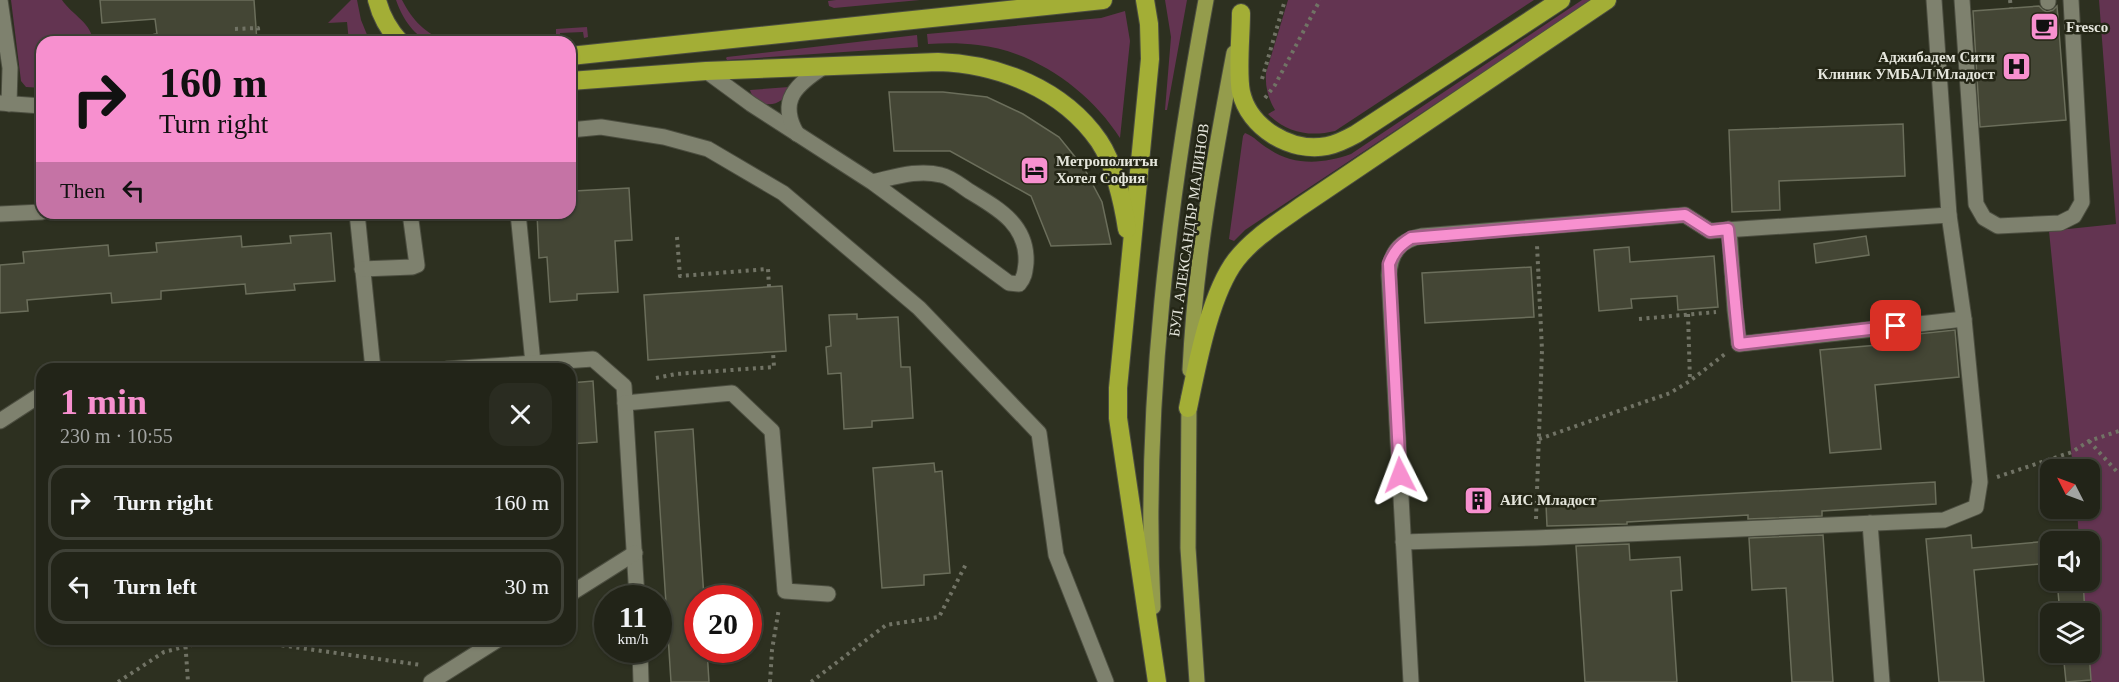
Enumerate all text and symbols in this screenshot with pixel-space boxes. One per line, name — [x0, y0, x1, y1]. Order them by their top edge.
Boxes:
cafe icon: Fresco — [2029, 11, 2061, 43]
place label: Fresco — [2066, 19, 2108, 35]
place label: Аджибадем Сити Клиник УМБАЛ Младост — [1818, 49, 1996, 82]
hospital icon: Аджибадем Сити Клиник УМБАЛ Младост — [2000, 50, 2032, 82]
icon: right — [60, 60, 138, 138]
text: 160 m — [159, 60, 268, 106]
text: Turn right — [159, 109, 268, 139]
street label: БУЛ. АЛЕКСАНДЪР МАЛИНОВ — [1166, 122, 1212, 338]
place label: Метрополитън Хотел София — [1056, 153, 1158, 186]
hotel icon: Метрополитън Хотел София — [1019, 154, 1051, 186]
icon: left — [117, 174, 150, 207]
text: Then — [60, 178, 105, 203]
pin — [1870, 300, 1921, 351]
icon: arrive — [1879, 309, 1912, 342]
text: 1 min — [60, 382, 147, 422]
button: close — [489, 383, 552, 446]
text: 230 m · 10:55 — [60, 425, 173, 447]
position arrow — [1368, 443, 1432, 507]
north arrow — [2040, 459, 2100, 519]
map controls — [2040, 459, 2100, 663]
building icon: АИС Младост — [1463, 484, 1495, 516]
icon: right — [63, 486, 96, 519]
text: Turn right — [114, 490, 213, 515]
text: 160 m — [493, 490, 549, 515]
place label: АИС Младост — [1500, 492, 1597, 508]
button: sound — [2040, 531, 2100, 591]
icon: left — [63, 570, 96, 603]
text: Turn left — [114, 574, 197, 599]
text: 30 m — [504, 574, 549, 599]
speed limit sign: 20 — [684, 585, 762, 663]
text: 11 — [619, 600, 647, 633]
button: layers — [2040, 603, 2100, 663]
text: km/h — [618, 631, 648, 647]

